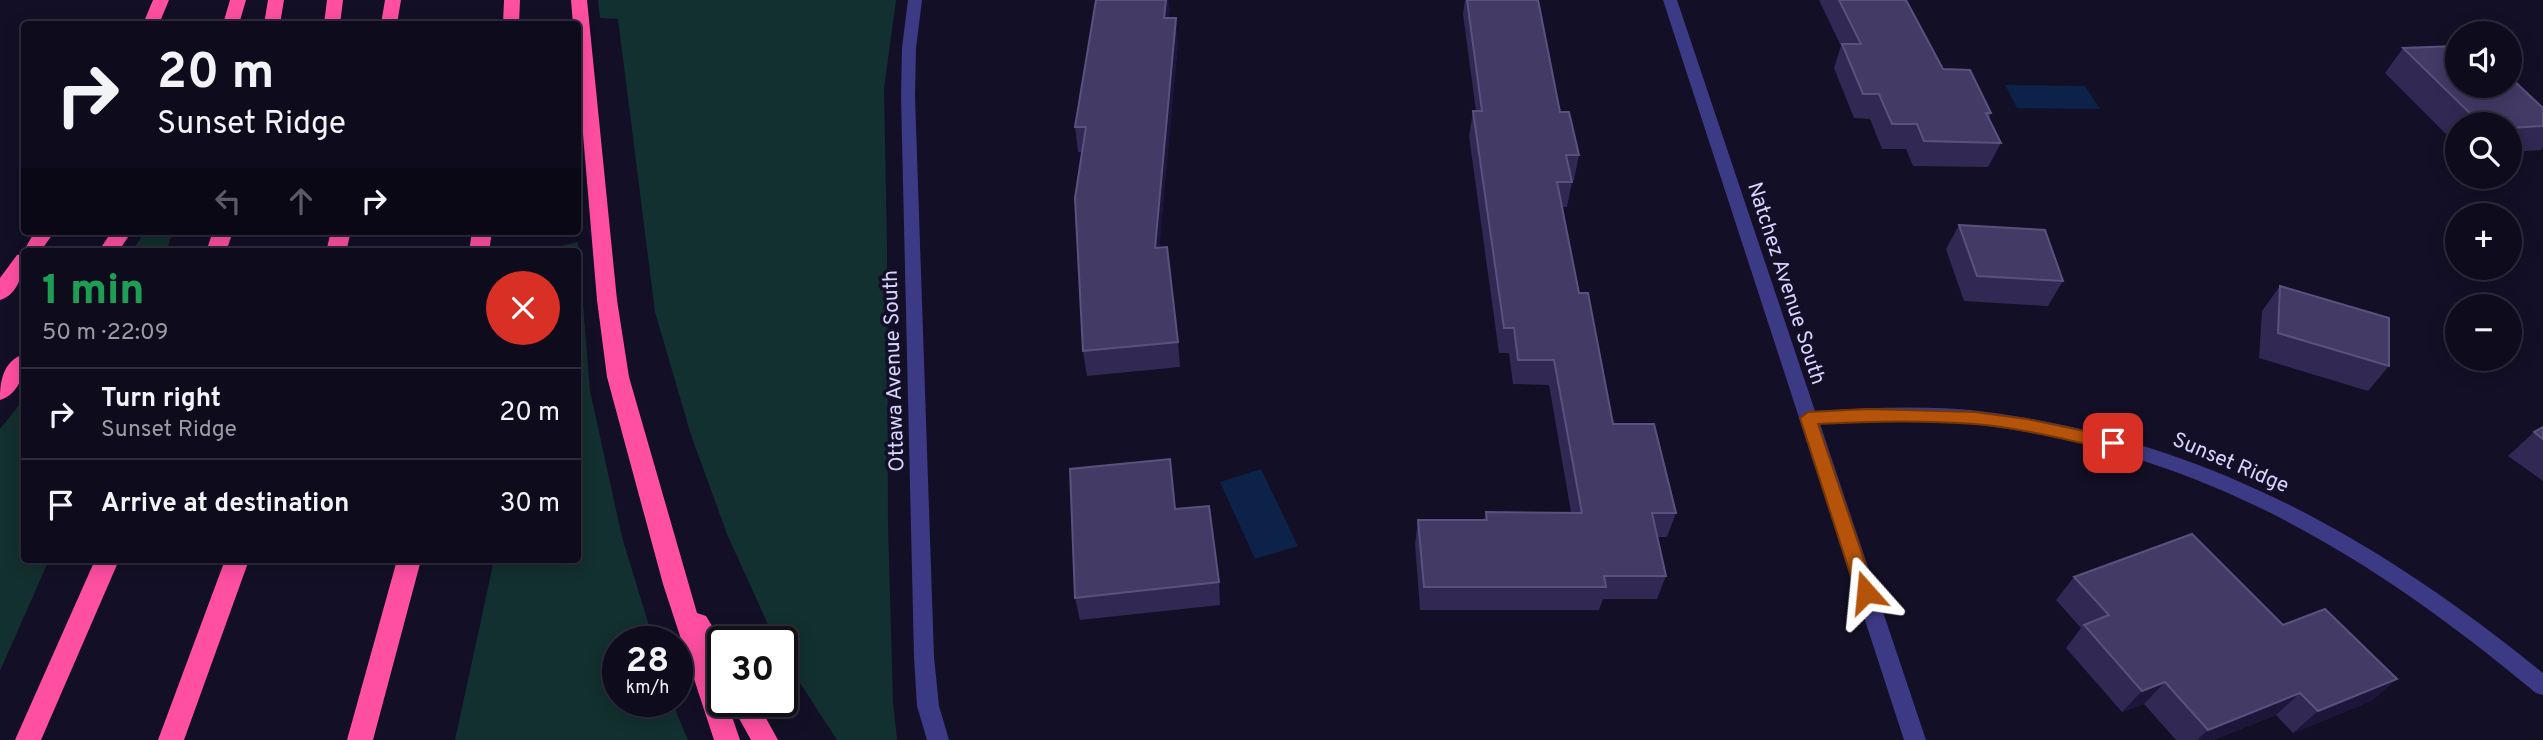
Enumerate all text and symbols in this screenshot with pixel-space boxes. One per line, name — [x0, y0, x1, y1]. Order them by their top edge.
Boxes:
map controls — [2445, 21, 2522, 371]
button: sound — [2445, 21, 2522, 98]
text: 20 m — [157, 44, 274, 106]
icon: right — [42, 49, 133, 140]
text: Sunset Ridge — [157, 105, 346, 145]
button: search — [2445, 112, 2522, 189]
street label: Natchez Avenue South — [1740, 179, 1831, 388]
icon: left — [209, 182, 247, 220]
icon: ahead — [282, 182, 320, 220]
icon: right — [355, 182, 393, 220]
button: + — [2445, 203, 2522, 280]
text: 1 min — [42, 266, 145, 319]
street label: Ottawa Avenue South — [877, 270, 912, 472]
button: close — [486, 271, 560, 345]
button: − — [2445, 294, 2522, 371]
text: 50 m · 22:09 — [42, 319, 169, 348]
text: Turn right — [101, 383, 221, 416]
icon: right — [42, 395, 80, 433]
text: 20 m — [499, 397, 560, 430]
pin — [2083, 413, 2143, 473]
text: Sunset Ridge — [101, 416, 237, 445]
icon: arrive — [2094, 424, 2132, 462]
street label: Sunset Ridge — [2168, 427, 2293, 500]
icon: arrive — [42, 486, 80, 524]
text: Arrive at destination — [101, 488, 349, 521]
text: 30 m — [500, 488, 560, 521]
position arrow — [1829, 555, 1903, 629]
speed limit sign: 30 — [707, 626, 798, 717]
text: 28 — [626, 640, 669, 684]
text: km/h — [626, 677, 669, 700]

